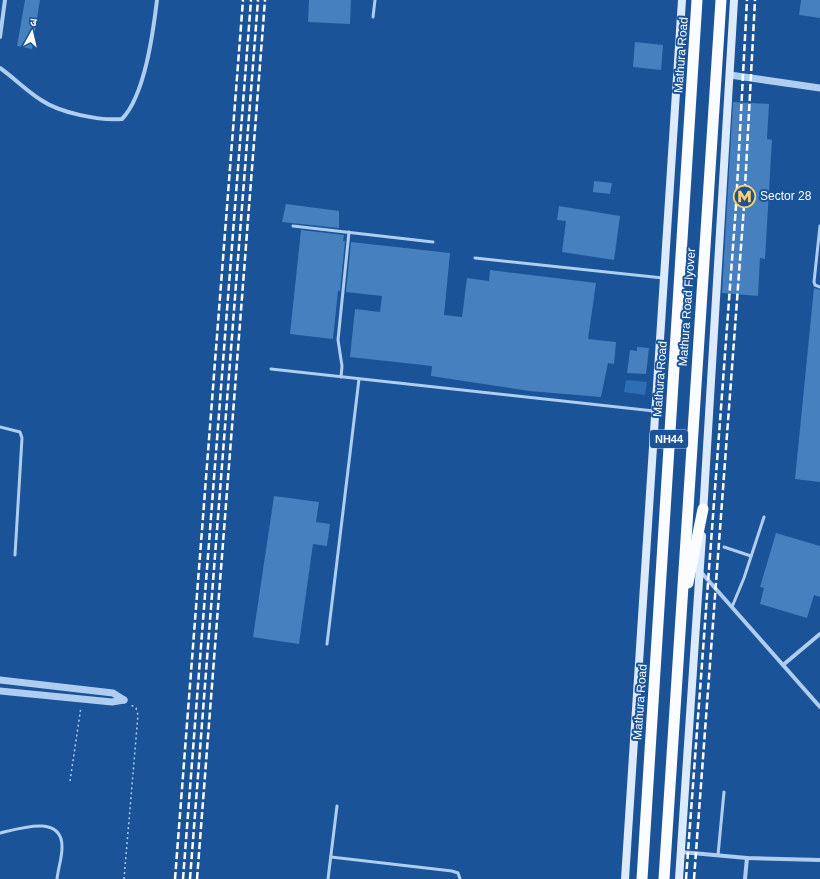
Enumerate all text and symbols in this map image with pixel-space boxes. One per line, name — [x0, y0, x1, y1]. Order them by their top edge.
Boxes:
north arrow — [12, 12, 52, 52]
text: उ — [29, 16, 38, 29]
street label: Mathura Road — [671, 17, 691, 93]
metro station icon: Sector 28 — [731, 183, 757, 209]
place label: Sector 28 — [760, 189, 812, 203]
street label: Mathura Road Flyover — [676, 247, 698, 367]
street label: Mathura Road — [650, 341, 670, 417]
road number: NH44 — [650, 430, 688, 448]
street label: Mathura Road — [630, 664, 650, 740]

